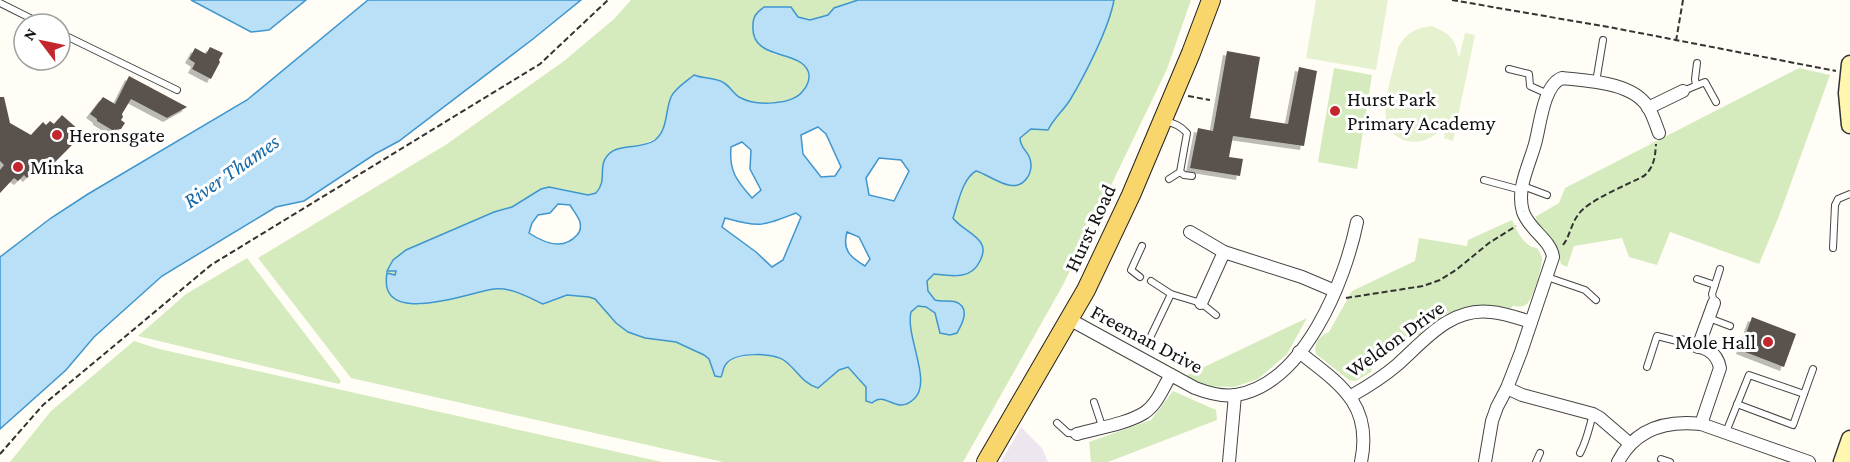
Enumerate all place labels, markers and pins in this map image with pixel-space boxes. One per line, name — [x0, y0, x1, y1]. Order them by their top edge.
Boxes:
place label: Hurst Park Primary Academy — [1347, 87, 1496, 135]
marker: Hurst Park Primary Academy — [1328, 104, 1342, 118]
place label: Heronsgate — [69, 123, 165, 147]
marker: Heronsgate — [50, 128, 64, 142]
place label: Minka — [30, 155, 84, 179]
marker: Minka — [11, 160, 25, 174]
place label: Mole Hall — [1675, 330, 1756, 354]
marker: Mole Hall — [1761, 335, 1775, 349]

